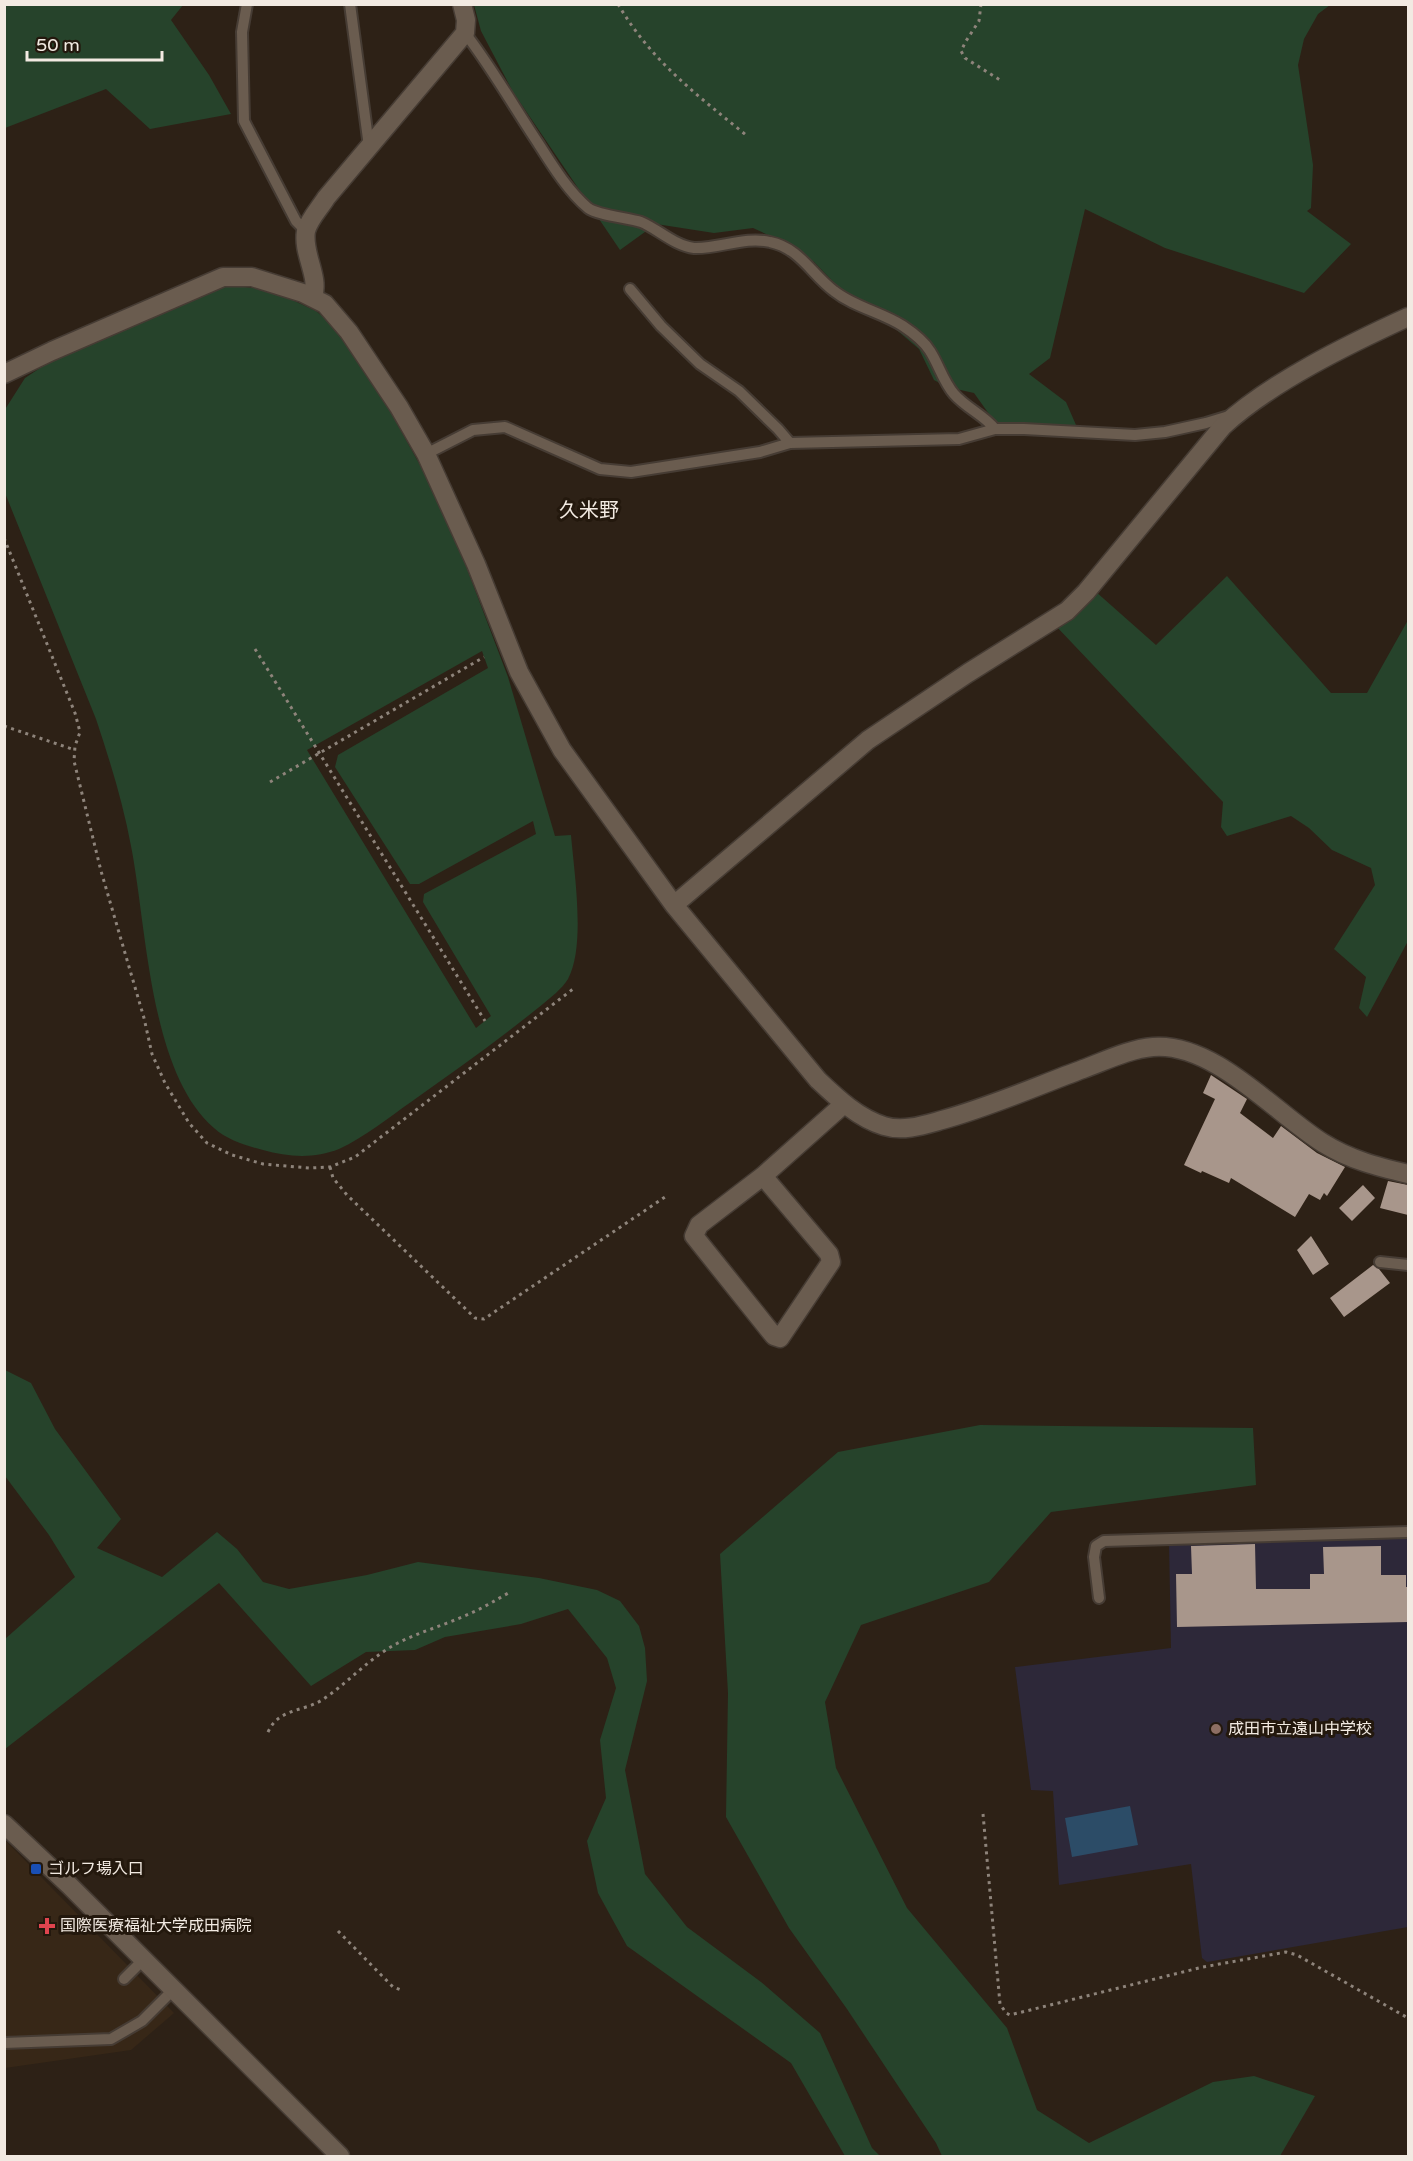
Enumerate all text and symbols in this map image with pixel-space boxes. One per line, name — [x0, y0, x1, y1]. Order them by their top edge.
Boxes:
scale bar — [27, 24, 162, 62]
text: 50 m — [36, 34, 80, 56]
district label: 久米野 — [559, 499, 619, 523]
place label: 成田市立遠山中学校 — [1228, 1719, 1372, 1739]
marker: 成田市立遠山中学校 — [1209, 1722, 1223, 1736]
place label: ゴルフ場入口 — [48, 1859, 144, 1879]
marker: ゴルフ場入口 — [29, 1862, 43, 1876]
place label: 国際医療福祉大学成田病院 — [60, 1916, 252, 1936]
marker: 国際医療福祉大学成田病院 — [38, 1917, 56, 1935]

